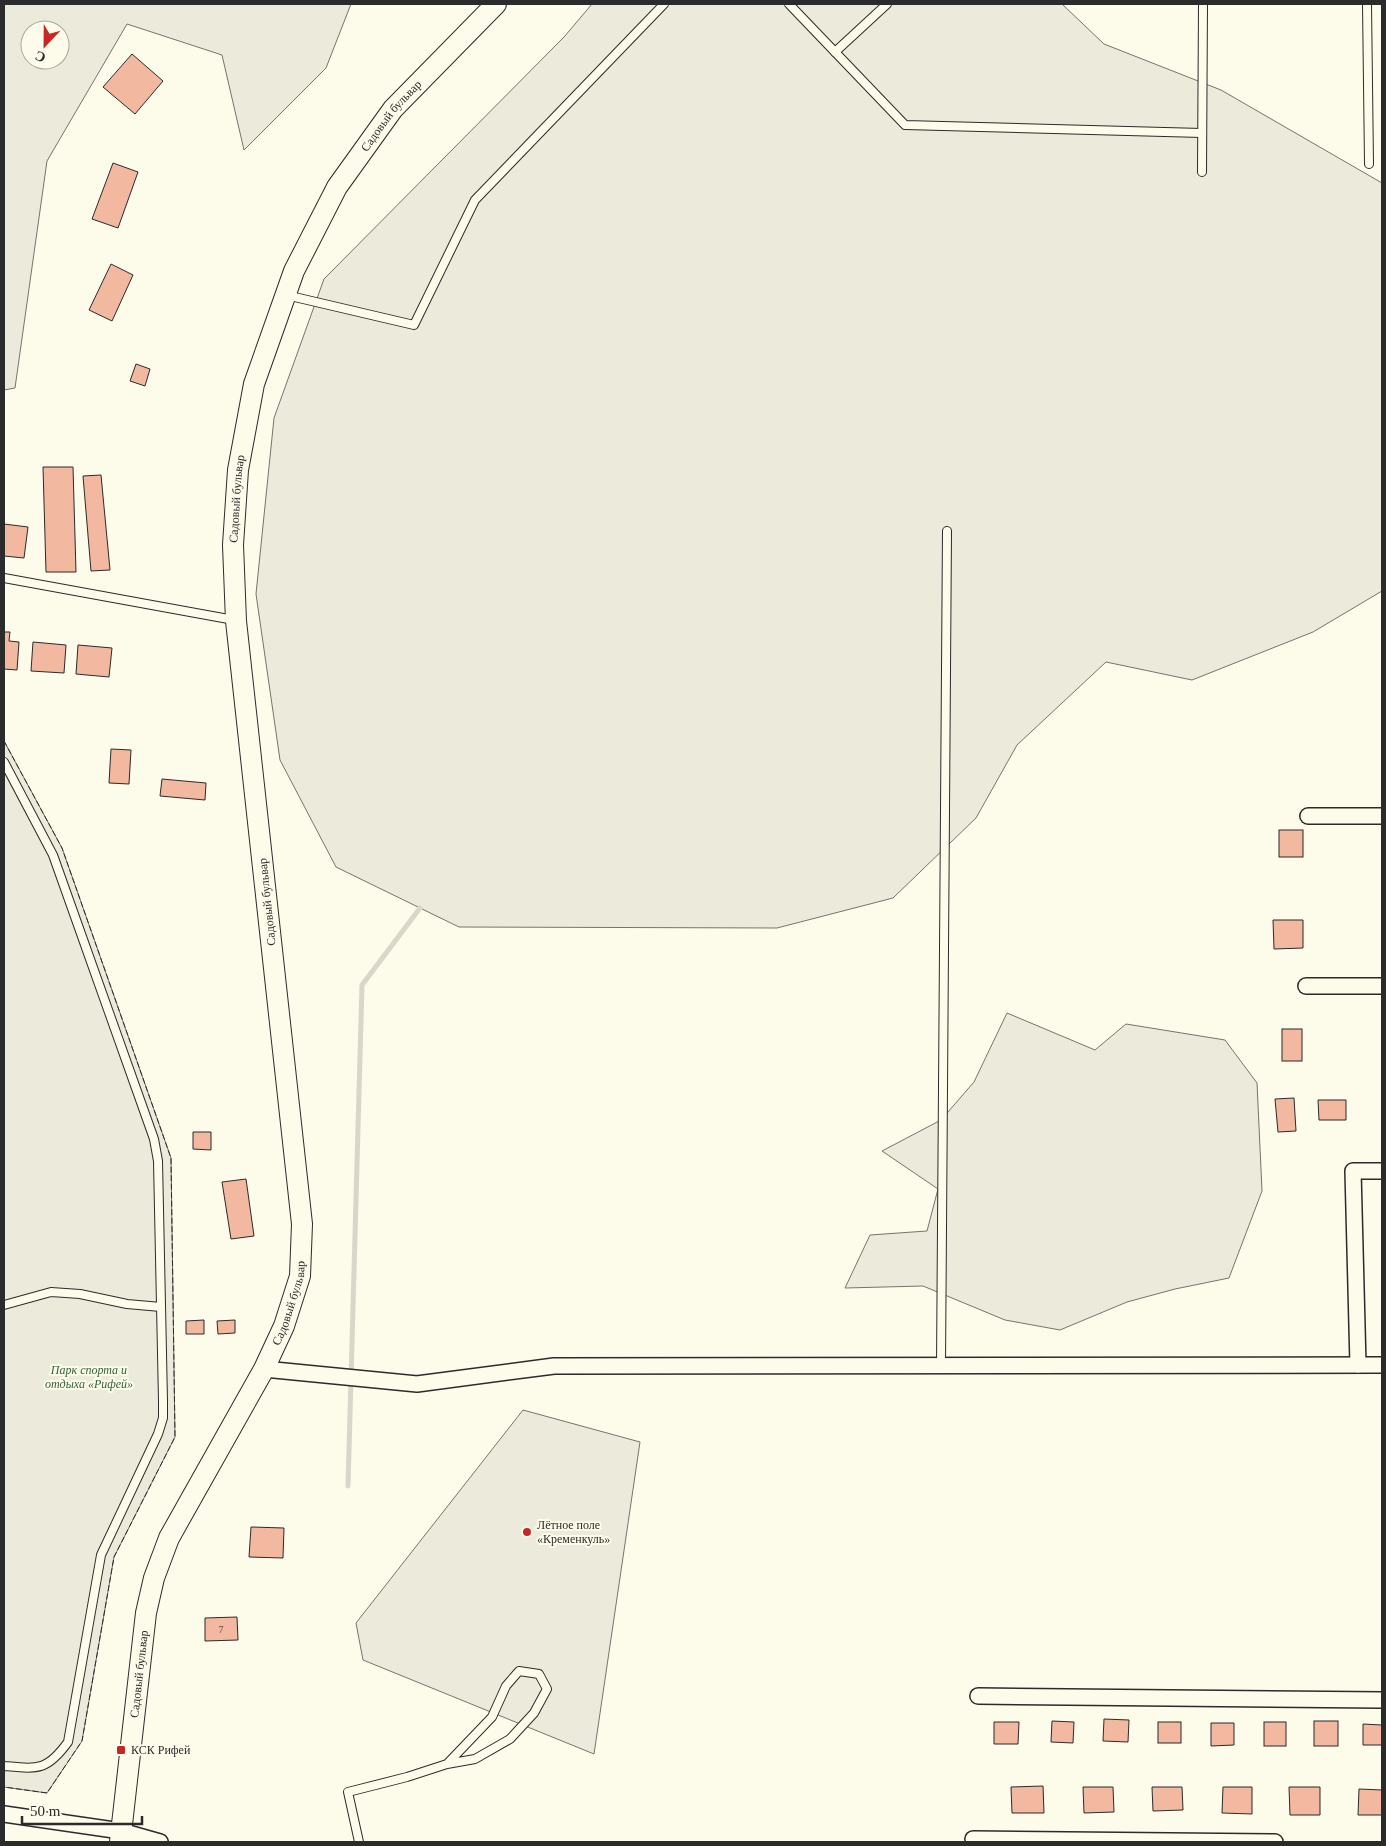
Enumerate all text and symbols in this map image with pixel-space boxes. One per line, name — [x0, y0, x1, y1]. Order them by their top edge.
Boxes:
north arrow — [20, 20, 70, 70]
text: С — [33, 48, 48, 65]
street label: Садовый бульвар — [358, 77, 424, 154]
street label: Садовый бульвар — [226, 454, 248, 543]
street label: Садовый бульвар — [255, 858, 279, 946]
street label: Садовый бульвар — [269, 1261, 308, 1347]
park label: Парк спорта и отдыха «Рифей» — [45, 1363, 133, 1391]
place label: Лётное поле «Кременкуль» — [537, 1518, 610, 1546]
marker: Лётное поле «Кременкуль» — [521, 1526, 533, 1538]
house number: 7 — [219, 1624, 224, 1635]
street label: Садовый бульвар — [127, 1630, 151, 1719]
place label: КСК Рифей — [131, 1743, 191, 1757]
marker: КСК Рифей — [115, 1744, 127, 1756]
scale bar — [22, 1794, 142, 1826]
text: 50 m — [30, 1803, 61, 1819]

